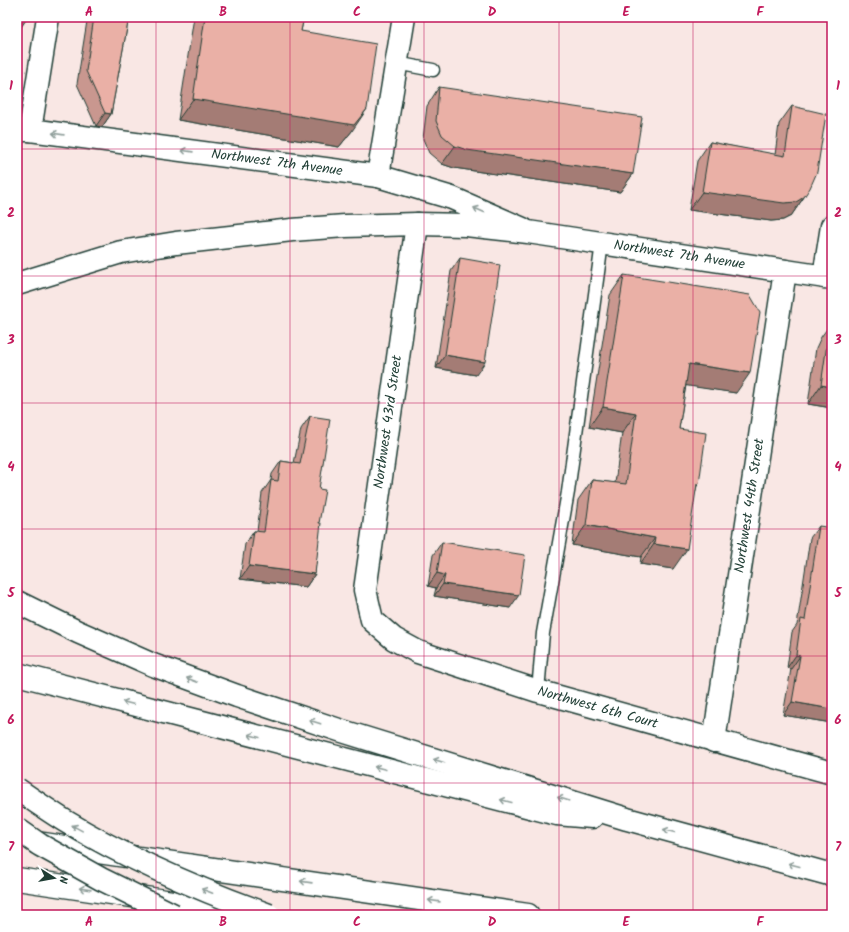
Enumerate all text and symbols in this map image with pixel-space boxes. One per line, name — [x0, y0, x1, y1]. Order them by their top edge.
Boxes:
text: A — [85, 2, 93, 23]
text: B — [219, 2, 227, 23]
text: C — [353, 2, 361, 23]
text: D — [488, 2, 497, 23]
text: E — [622, 2, 630, 23]
text: F — [756, 2, 764, 23]
text: 1 — [9, 76, 13, 97]
text: 1 — [836, 76, 840, 97]
one-way arrow — [52, 130, 65, 138]
street label: Northwest 7th Avenue — [210, 143, 345, 182]
one-way arrow — [181, 147, 194, 155]
text: 2 — [7, 203, 15, 224]
text: 2 — [834, 203, 842, 224]
one-way arrow — [474, 206, 486, 213]
street label: Northwest 7th Avenue — [612, 234, 747, 276]
text: 3 — [6, 330, 15, 351]
text: 3 — [833, 330, 842, 351]
street label: Northwest 43rd Street — [368, 353, 408, 490]
street label: Northwest 44th Street — [729, 436, 771, 574]
text: 4 — [7, 457, 15, 478]
text: 4 — [834, 457, 842, 478]
text: 5 — [7, 583, 16, 604]
text: 5 — [834, 583, 843, 604]
one-way arrow — [186, 675, 198, 683]
street label: Northwest 6th Court — [535, 680, 661, 735]
one-way arrow — [122, 699, 135, 706]
text: 6 — [7, 710, 15, 731]
text: 6 — [834, 710, 842, 731]
one-way arrow — [308, 718, 321, 725]
one-way arrow — [248, 731, 261, 739]
one-way arrow — [433, 757, 446, 764]
one-way arrow — [374, 764, 387, 772]
one-way arrow — [557, 795, 570, 802]
one-way arrow — [500, 797, 513, 804]
one-way arrow — [72, 824, 84, 831]
one-way arrow — [663, 827, 676, 834]
text: 7 — [8, 837, 15, 858]
text: 7 — [835, 837, 842, 858]
north arrow — [34, 858, 74, 898]
one-way arrow — [788, 861, 801, 868]
text: N — [53, 875, 72, 885]
one-way arrow — [300, 878, 313, 886]
one-way arrow — [79, 885, 92, 893]
one-way arrow — [201, 886, 213, 894]
one-way arrow — [428, 897, 441, 905]
text: A — [85, 912, 93, 932]
text: B — [219, 912, 227, 932]
text: C — [353, 912, 361, 932]
text: D — [488, 912, 497, 932]
text: E — [622, 912, 630, 932]
text: F — [756, 912, 764, 932]

